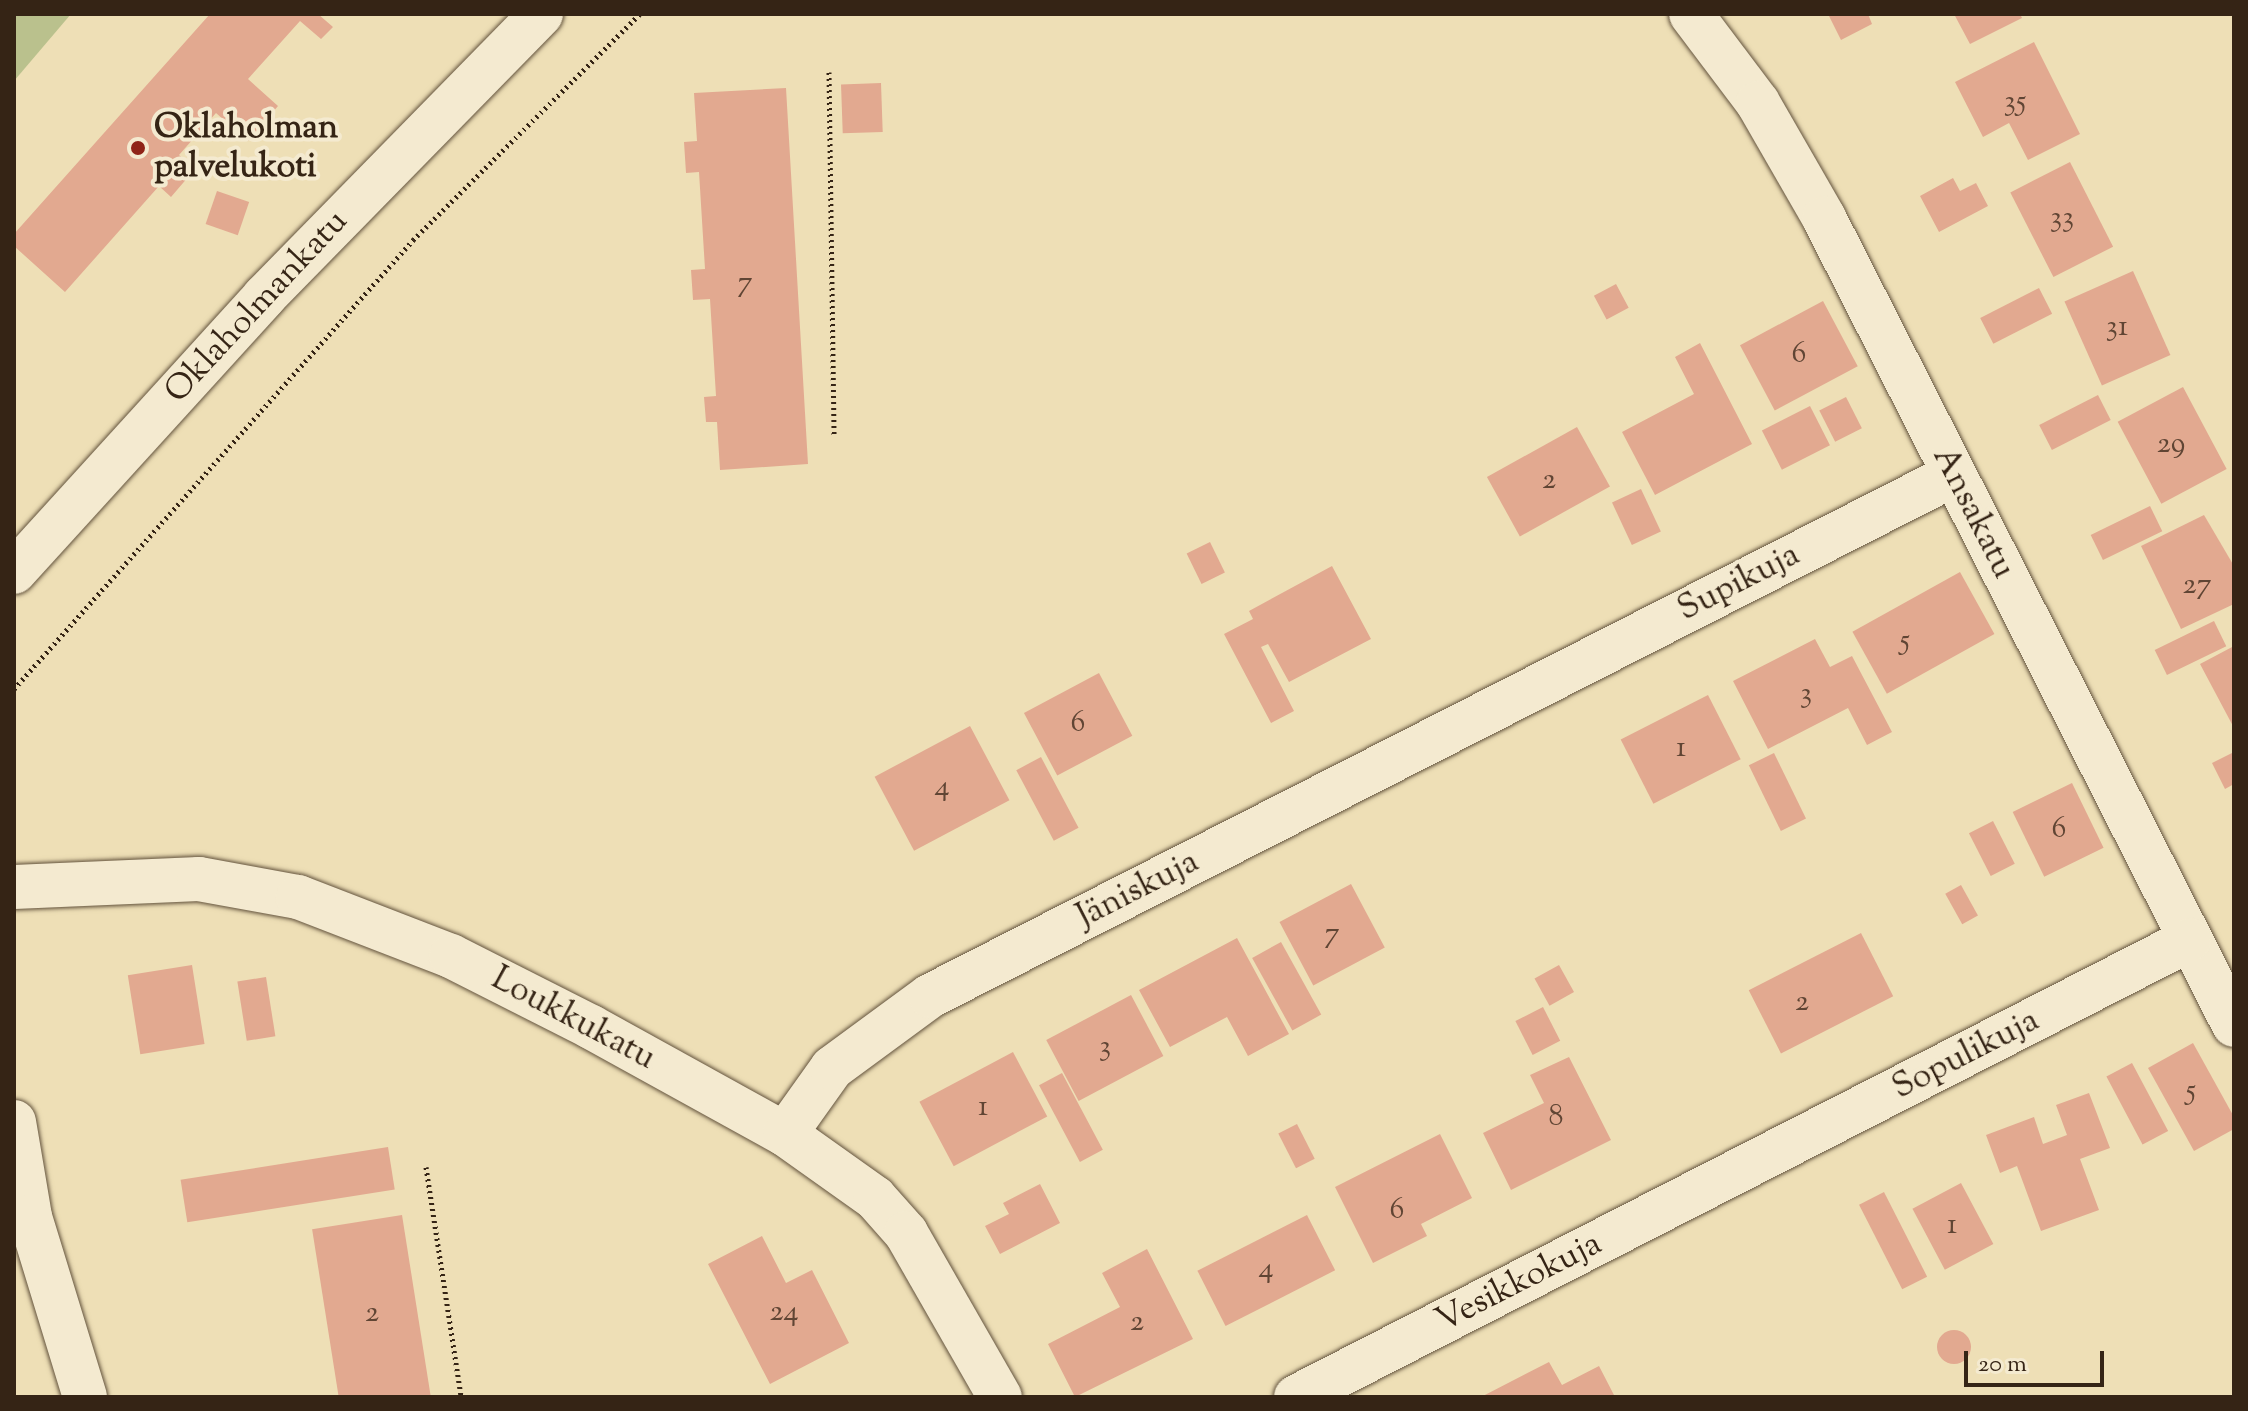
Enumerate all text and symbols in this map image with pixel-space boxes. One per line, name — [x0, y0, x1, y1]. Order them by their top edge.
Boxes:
house number: 35 — [2004, 85, 2026, 121]
place label: Oklaholman palvelukoti — [154, 108, 338, 188]
marker: Oklaholman palvelukoti — [129, 139, 147, 157]
house number: 33 — [2050, 201, 2074, 237]
street label: Oklaholmankatu — [157, 202, 357, 412]
house number: 7 — [737, 266, 753, 302]
house number: 31 — [2106, 310, 2128, 346]
house number: 6 — [1792, 337, 1806, 373]
house number: 29 — [2157, 427, 2185, 463]
street label: Ansakatu — [1923, 441, 2023, 585]
house number: 2 — [1542, 463, 1556, 499]
street label: Supikuja — [1671, 535, 1807, 631]
house number: 27 — [2182, 568, 2212, 604]
house number: 5 — [1900, 624, 1910, 660]
house number: 3 — [1800, 677, 1812, 713]
house number: 6 — [1071, 706, 1085, 742]
house number: 1 — [1676, 731, 1686, 767]
house number: 4 — [934, 770, 950, 806]
house number: 6 — [2052, 812, 2066, 848]
street label: Jäniskuja — [1070, 842, 1206, 938]
house number: 7 — [1324, 917, 1340, 953]
street label: Loukkukatu — [484, 959, 662, 1079]
house number: 2 — [1795, 985, 1809, 1021]
street label: Sopulikuja — [1886, 1001, 2046, 1109]
house number: 3 — [1099, 1030, 1111, 1066]
house number: 5 — [2186, 1074, 2196, 1110]
house number: 1 — [978, 1090, 988, 1126]
house number: 8 — [1549, 1100, 1563, 1136]
house number: 6 — [1390, 1193, 1404, 1229]
house number: 1 — [1947, 1208, 1957, 1244]
street label: Vesikkokuja — [1429, 1224, 1609, 1342]
house number: 4 — [1258, 1252, 1274, 1288]
house number: 24 — [769, 1295, 799, 1331]
house number: 2 — [365, 1296, 379, 1332]
house number: 2 — [1130, 1305, 1144, 1341]
scale bar — [1968, 1335, 2108, 1385]
text: 20 m — [1978, 1348, 2027, 1382]

